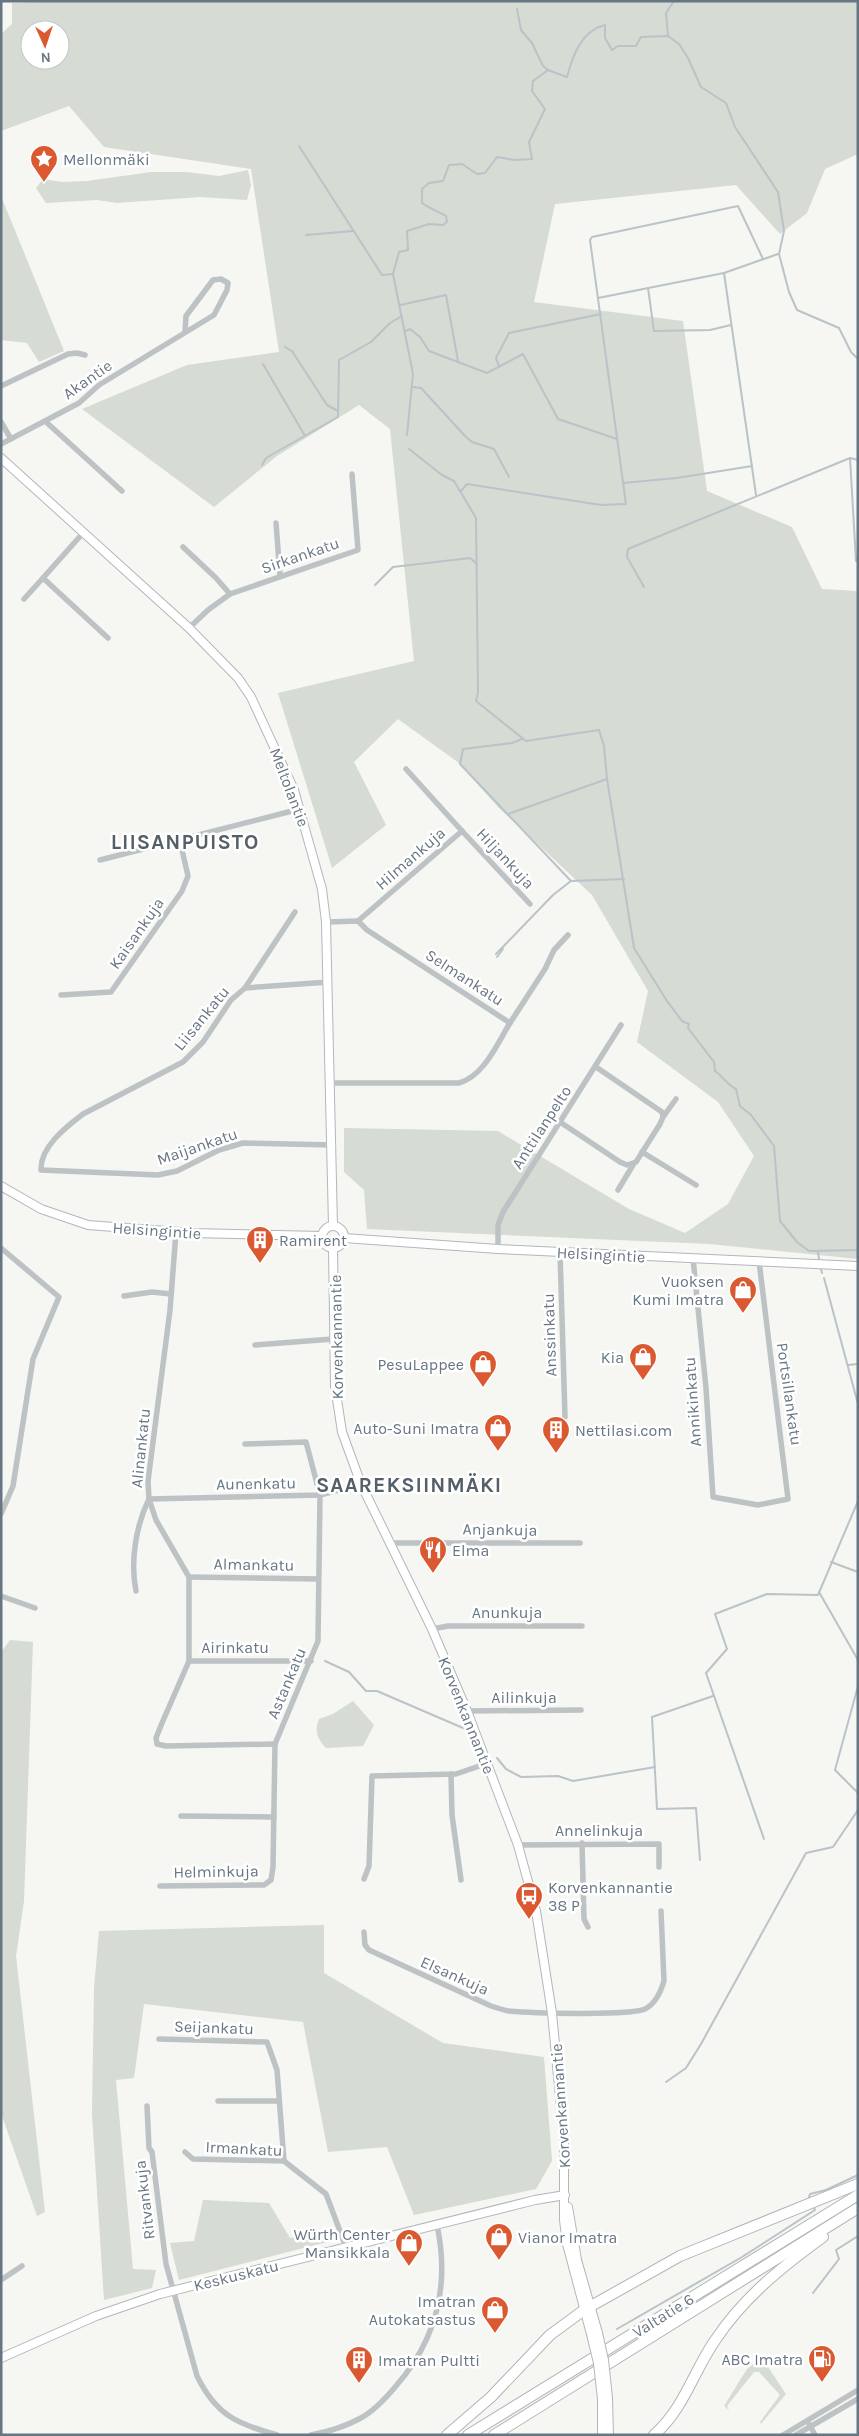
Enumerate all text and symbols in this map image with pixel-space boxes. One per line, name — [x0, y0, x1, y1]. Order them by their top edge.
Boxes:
north arrow — [20, 20, 70, 70]
text: N — [40, 49, 51, 66]
place icon: Mellonmäki — [29, 144, 59, 183]
place label: Mellonmäki — [63, 150, 150, 169]
street label: Akantie — [59, 356, 116, 403]
street label: Sirkankatu — [259, 533, 342, 578]
street label: Meltolantie — [266, 745, 313, 829]
street label: Hilmankuja — [372, 823, 449, 894]
street label: Hiljankuja — [473, 824, 538, 893]
district label: LIISANPUISTO — [111, 830, 259, 854]
street label: Kaisankuja — [105, 894, 168, 973]
street label: Selmankatu — [422, 945, 507, 1010]
street label: Liisankatu — [170, 982, 233, 1054]
street label: Anttilanpelto — [507, 1082, 575, 1172]
street label: Maijankatu — [154, 1124, 240, 1169]
street label: Helsingintie — [112, 1218, 202, 1243]
building icon: Ramirent — [245, 1225, 275, 1264]
place label: Ramirent — [279, 1231, 347, 1250]
street label: Helsingintie — [556, 1243, 646, 1266]
place label: Vuoksen Kumi Imatra — [632, 1272, 724, 1309]
street label: Korvenkannantie — [326, 1274, 347, 1400]
shop icon: Vuoksen Kumi Imatra — [728, 1275, 758, 1314]
street label: Anssinkatu — [539, 1293, 560, 1377]
street label: Portsillankatu — [773, 1341, 806, 1447]
shop icon: Kia — [628, 1342, 658, 1381]
place label: Kia — [601, 1348, 624, 1367]
shop icon: PesuLappee — [468, 1349, 498, 1388]
place label: PesuLappee — [377, 1355, 464, 1374]
street label: Annikinkatu — [680, 1356, 705, 1448]
street label: Alinankatu — [127, 1407, 154, 1489]
shop icon: Auto-Suni Imatra — [483, 1413, 513, 1452]
building icon: Nettilasi.com — [541, 1415, 571, 1454]
place label: Auto-Suni Imatra — [353, 1419, 479, 1438]
place label: Nettilasi.com — [575, 1421, 672, 1440]
street label: Aunenkatu — [216, 1473, 296, 1494]
district label: SAAREKSIINMÄKI — [316, 1473, 502, 1497]
street label: Anjankuja — [462, 1519, 538, 1540]
restaurant icon: Elma — [418, 1535, 448, 1574]
place label: Elma — [452, 1541, 489, 1560]
street label: Almankatu — [214, 1554, 294, 1575]
street label: Anunkuja — [472, 1603, 542, 1622]
street label: Airinkatu — [201, 1638, 269, 1657]
street label: Astankatu — [263, 1645, 310, 1722]
street label: Korvenkannantie — [434, 1654, 499, 1777]
street label: Ailinkuja — [491, 1688, 557, 1707]
street label: Annelinkuja — [555, 1821, 643, 1840]
street label: Helminkuja — [173, 1861, 259, 1882]
place label: Korvenkannantie 38 P — [548, 1878, 673, 1915]
bus stop icon: Korvenkannantie 38 P — [514, 1881, 544, 1920]
street label: Elsankuja — [418, 1952, 492, 1999]
street label: Seijankatu — [174, 2017, 254, 2038]
street label: Korvenkannantie — [547, 2043, 574, 2169]
street label: Irmankatu — [205, 2137, 283, 2160]
street label: Ritvankuja — [130, 2159, 159, 2241]
shop icon: Vianor Imatra — [484, 2222, 514, 2261]
place label: Würth Center Mansikkala — [294, 2225, 390, 2262]
shop icon: Würth Center Mansikkala — [394, 2228, 424, 2267]
place label: Vianor Imatra — [518, 2228, 617, 2247]
street label: Keskuskatu — [192, 2256, 281, 2295]
street label: Valtatie 6 — [629, 2289, 697, 2342]
place label: Imatran Autokatsastus — [369, 2292, 476, 2329]
shop icon: Imatran Autokatsastus — [480, 2295, 510, 2334]
fuel station icon: ABC Imatra — [807, 2344, 837, 2383]
building icon: Imatran Pultti — [344, 2345, 374, 2384]
place label: ABC Imatra — [721, 2350, 803, 2369]
place label: Imatran Pultti — [378, 2351, 480, 2370]

